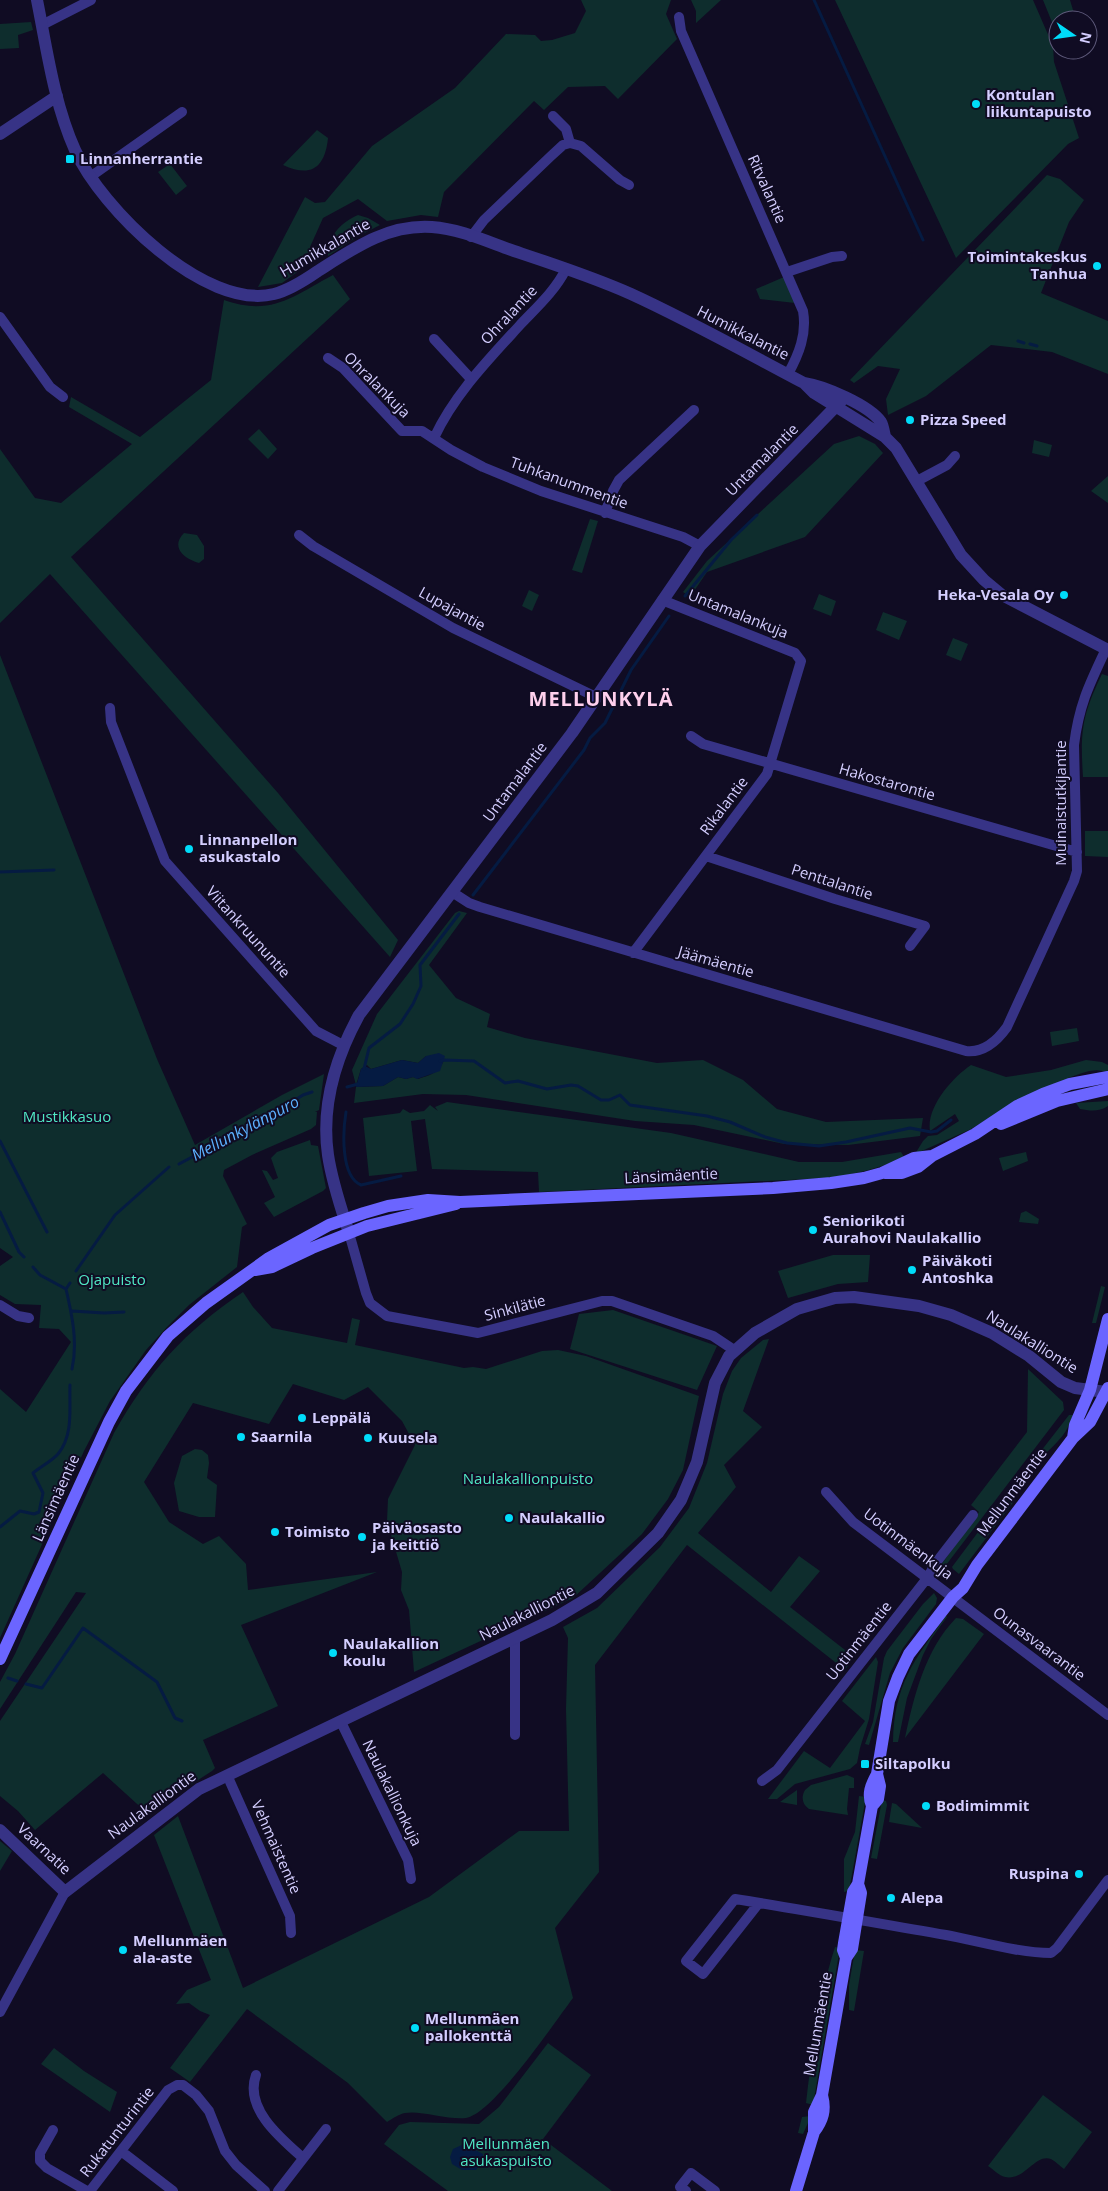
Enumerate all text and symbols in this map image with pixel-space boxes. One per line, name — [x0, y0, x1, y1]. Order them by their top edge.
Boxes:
north arrow — [1048, 10, 1098, 60]
text: N — [1076, 30, 1097, 46]
place label: Kontulan liikuntapuisto — [986, 84, 1092, 121]
marker: Kontulan liikuntapuisto — [970, 98, 982, 110]
place label: Linnanherrantie — [80, 148, 203, 168]
street label: Ritvalantie — [744, 151, 792, 226]
marker: Linnanherrantie — [64, 153, 76, 165]
street label: Humikkalantie — [276, 213, 373, 281]
place label: Toimintakeskus Tanhua — [967, 246, 1087, 283]
marker: Toimintakeskus Tanhua — [1091, 260, 1103, 272]
street label: Ohralantie — [476, 280, 541, 348]
street label: Humikkalantie — [694, 300, 793, 364]
street label: Ohralankuja — [340, 347, 415, 422]
place label: Pizza Speed — [920, 409, 1007, 429]
marker: Pizza Speed — [904, 414, 916, 426]
street label: Untamalantie — [721, 419, 802, 500]
street label: Tuhkanummentie — [508, 451, 631, 513]
street label: Lupajantie — [416, 582, 489, 635]
street label: Untamalankuja — [685, 584, 792, 642]
place label: Heka-Vesala Oy — [937, 584, 1054, 604]
marker: Heka-Vesala Oy — [1058, 589, 1070, 601]
district label: MELLUNKYLÄ — [529, 685, 673, 712]
street label: Untamalantie — [478, 737, 551, 825]
street label: Muinaistutkijantie — [1050, 740, 1070, 866]
street label: Hakostarontie — [837, 758, 938, 804]
street label: Rikalantie — [695, 772, 752, 839]
place label: Linnanpellon asukastalo — [199, 829, 297, 866]
marker: Linnanpellon asukastalo — [183, 843, 195, 855]
street label: Penttalantie — [789, 858, 876, 904]
street label: Viitankruununtie — [202, 881, 295, 981]
street label: Jäämäentie — [674, 940, 757, 981]
water label: Mellunkylänpuro — [187, 1090, 303, 1166]
park label: Mustikkasuo — [23, 1106, 111, 1126]
street label: Länsimäentie — [624, 1163, 718, 1187]
place label: Seniorikoti Aurahovi Naulakallio — [823, 1210, 981, 1247]
marker: Seniorikoti Aurahovi Naulakallio — [807, 1224, 819, 1236]
place label: Päiväkoti Antoshka — [922, 1250, 994, 1287]
marker: Päiväkoti Antoshka — [906, 1264, 918, 1276]
park label: Ojapuisto — [78, 1269, 146, 1289]
street label: Sinkilätie — [482, 1289, 548, 1325]
street label: Naulakalliontie — [983, 1305, 1082, 1377]
place label: Leppälä — [312, 1407, 371, 1427]
marker: Leppälä — [296, 1412, 308, 1424]
place label: Saarnila — [251, 1426, 312, 1446]
place label: Kuusela — [378, 1427, 438, 1447]
marker: Saarnila — [235, 1431, 247, 1443]
marker: Kuusela — [362, 1432, 374, 1444]
street label: Mellunmäentie — [972, 1443, 1051, 1539]
street label: Länsimäentie — [27, 1451, 83, 1544]
park label: Naulakallionpuisto — [463, 1468, 593, 1488]
street label: Uotinmäenkuja — [860, 1503, 957, 1583]
place label: Naulakallio — [519, 1507, 605, 1527]
marker: Naulakallio — [503, 1512, 515, 1524]
place label: Päiväosasto ja keittiö — [371, 1517, 462, 1554]
place label: Toimisto — [285, 1521, 350, 1541]
marker: Toimisto — [269, 1526, 281, 1538]
marker: Päiväosasto ja keittiö — [356, 1531, 368, 1543]
street label: Naulakalliontie — [476, 1580, 578, 1645]
street label: Uotinmäentie — [821, 1597, 896, 1684]
street label: Ounasvaarantie — [989, 1602, 1090, 1685]
place label: Naulakallion koulu — [343, 1633, 439, 1670]
marker: Naulakallion koulu — [327, 1647, 339, 1659]
street label: Naulakallionkuja — [358, 1736, 427, 1849]
place label: Siltapolku — [875, 1753, 951, 1773]
marker: Siltapolku — [859, 1758, 871, 1770]
street label: Naulakalliontie — [103, 1765, 199, 1843]
place label: Bodimimmit — [936, 1795, 1030, 1815]
street label: Vehmaistentie — [247, 1797, 306, 1896]
marker: Bodimimmit — [920, 1800, 932, 1812]
street label: Vaarnatie — [13, 1818, 76, 1878]
place label: Ruspina — [1009, 1863, 1069, 1883]
marker: Ruspina — [1073, 1868, 1085, 1880]
place label: Alepa — [901, 1887, 943, 1907]
marker: Alepa — [885, 1892, 897, 1904]
place label: Mellunmäen ala-aste — [133, 1930, 227, 1967]
marker: Mellunmäen ala-aste — [117, 1944, 129, 1956]
street label: Mellunmäentie — [798, 1970, 836, 2077]
place label: Mellunmäen pallokenttä — [425, 2008, 519, 2045]
marker: Mellunmäen pallokenttä — [409, 2022, 421, 2034]
street label: Rukatunturintie — [75, 2082, 158, 2181]
park label: Mellunmäen asukaspuisto — [460, 2133, 552, 2170]

